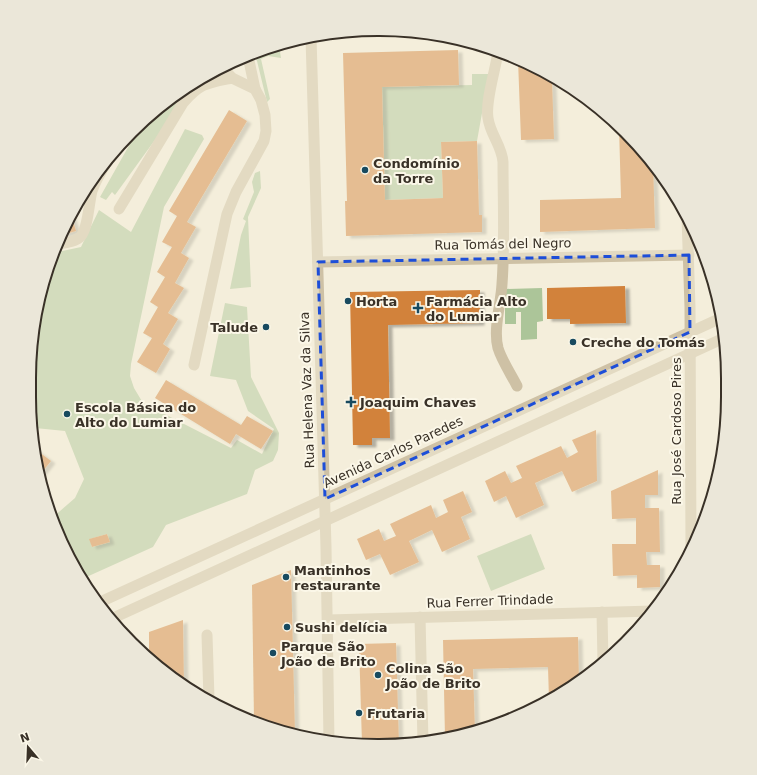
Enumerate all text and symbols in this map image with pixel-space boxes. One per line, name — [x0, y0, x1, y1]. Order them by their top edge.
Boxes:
place label: Condomínio da Torre — [373, 156, 460, 186]
marker: Condomínio da Torre — [360, 165, 370, 175]
street label: Rua Tomás del Negro — [434, 235, 572, 253]
place label: Horta — [356, 294, 397, 309]
place label: Farmácia Alto do Lumiar — [426, 294, 527, 324]
marker: Horta — [343, 296, 353, 306]
marker: Farmácia Alto do Lumiar — [413, 303, 423, 313]
street label: Rua Helena Vaz da Silva — [297, 311, 317, 469]
place label: Talude — [210, 320, 258, 335]
marker: Talude — [261, 322, 271, 332]
place label: Creche do Tomás — [581, 335, 705, 350]
marker: Creche do Tomás — [568, 337, 578, 347]
street label: Rua José Cardoso Pires — [669, 357, 684, 505]
place label: Joaquim Chaves — [359, 395, 476, 410]
marker: Joaquim Chaves — [345, 396, 357, 408]
place label: Escola Básica do Alto do Lumiar — [75, 400, 196, 430]
marker: Escola Básica do Alto do Lumiar — [62, 409, 72, 419]
street label: Avenida Carlos Paredes — [321, 413, 465, 491]
place label: Mantinhos restaurante — [294, 563, 381, 593]
marker: Mantinhos restaurante — [281, 572, 291, 582]
street label: Rua Ferrer Trindade — [426, 591, 554, 611]
place label: Sushi delícia — [295, 620, 388, 635]
marker: Sushi delícia — [282, 622, 292, 632]
place label: Parque São João de Brito — [280, 639, 376, 669]
marker: Parque São João de Brito — [268, 648, 278, 658]
place label: Colina São João de Brito — [385, 661, 481, 691]
marker: Colina São João de Brito — [373, 670, 383, 680]
place label: Frutaria — [367, 706, 425, 721]
marker: Frutaria — [354, 708, 364, 718]
north arrow — [8, 727, 48, 767]
text: N — [18, 730, 31, 746]

